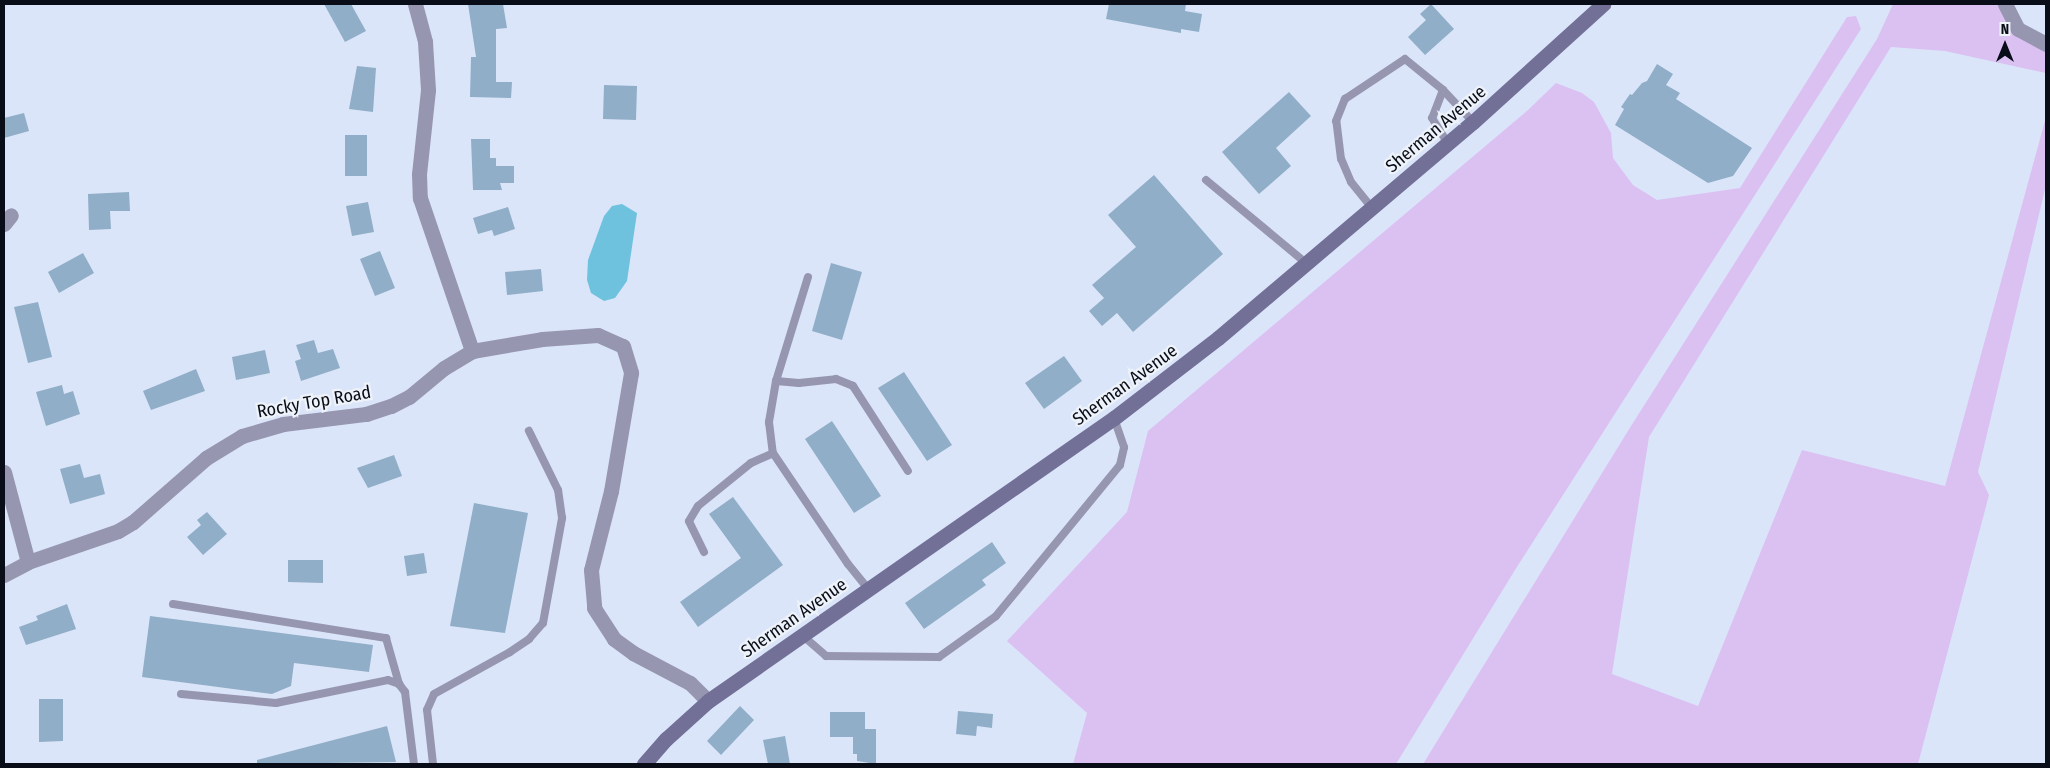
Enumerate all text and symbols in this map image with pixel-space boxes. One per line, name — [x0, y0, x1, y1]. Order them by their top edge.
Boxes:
north arrow — [1980, 20, 2030, 70]
text: N — [2001, 21, 2009, 38]
street label: Sherman Avenue — [1382, 81, 1490, 177]
street label: Sherman Avenue — [1068, 340, 1182, 430]
street label: Rocky Top Road — [255, 381, 373, 423]
street label: Sherman Avenue — [737, 574, 851, 662]

